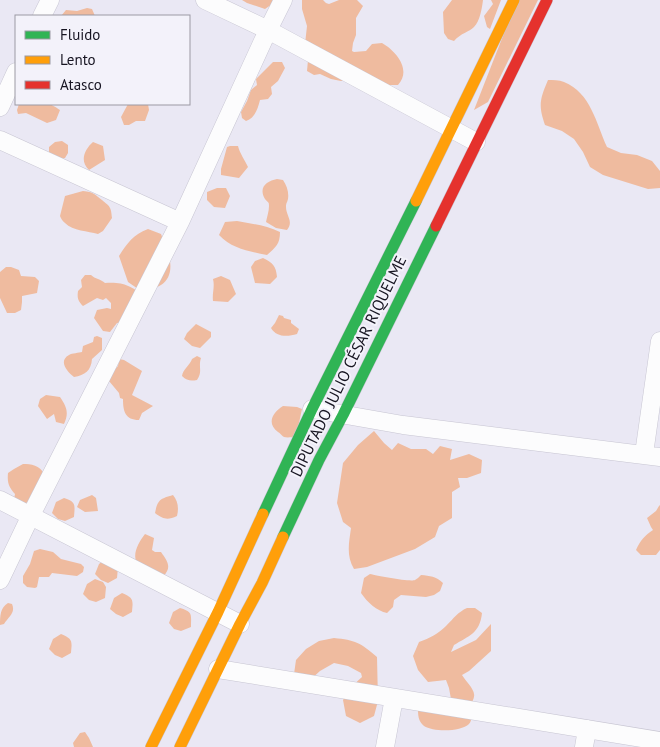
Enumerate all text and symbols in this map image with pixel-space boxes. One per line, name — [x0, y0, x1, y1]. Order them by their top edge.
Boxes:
legend — [15, 15, 190, 105]
text: Fluido — [60, 25, 100, 44]
text: Lento — [60, 50, 96, 69]
text: Atasco — [60, 75, 102, 94]
street label: DIPUTADO JULIO CÉSAR RIQUELME — [286, 252, 410, 480]

